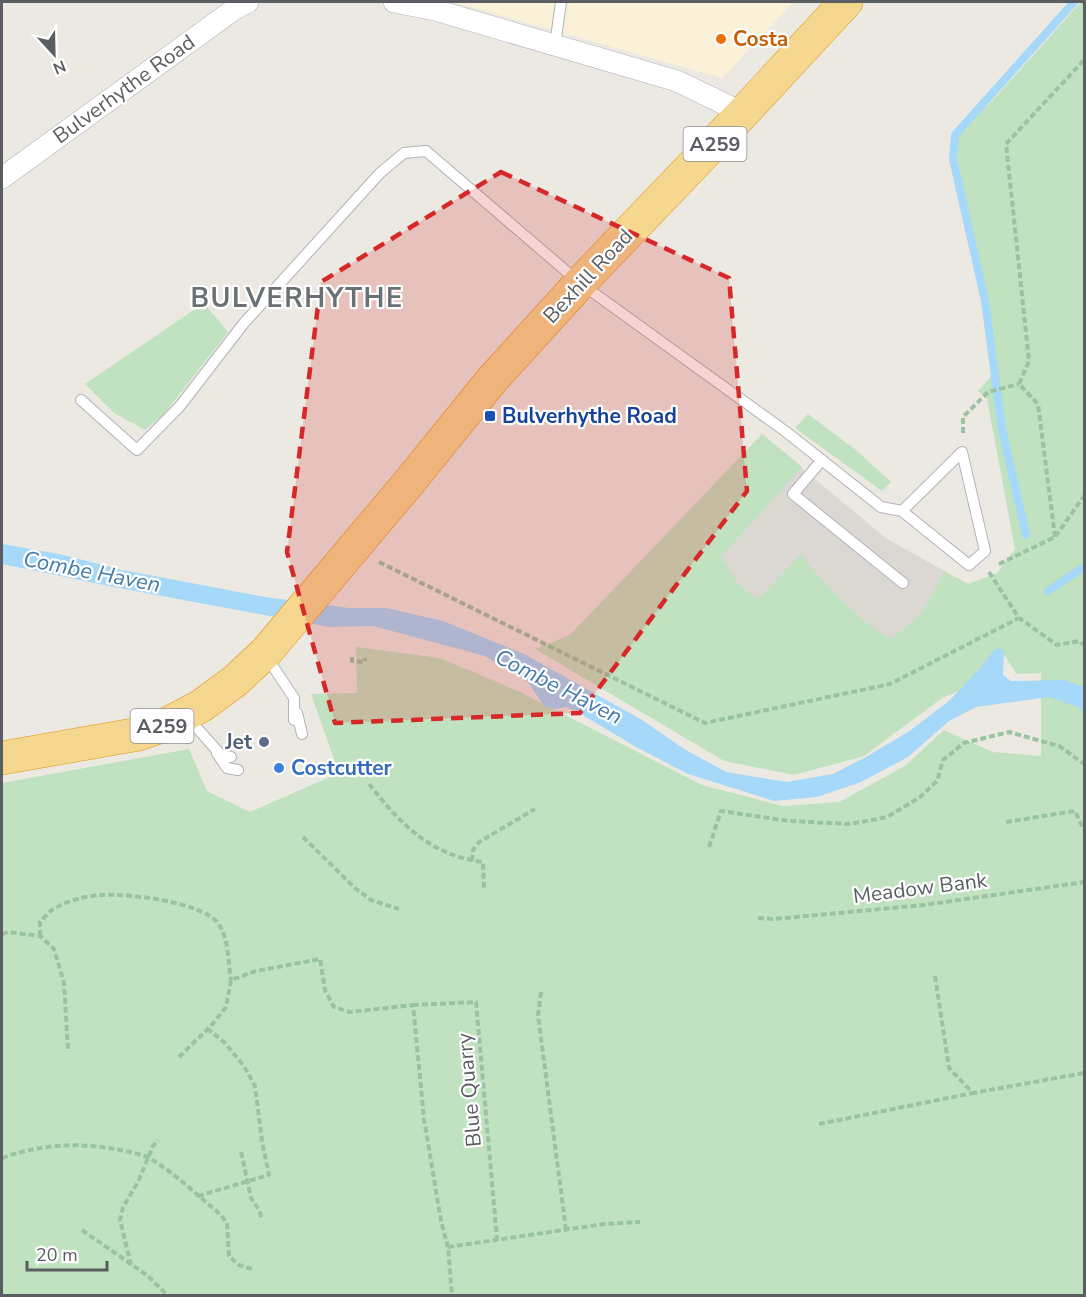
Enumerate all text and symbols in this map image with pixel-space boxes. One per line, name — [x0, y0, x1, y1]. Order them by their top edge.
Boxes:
north arrow — [24, 24, 84, 84]
place label: Costa — [733, 25, 788, 53]
street label: Bulverhythe Road — [47, 28, 201, 150]
marker: Costa — [714, 32, 728, 46]
text: N — [50, 55, 69, 79]
road number: A259 — [684, 127, 746, 161]
street label: Bexhill Road — [537, 223, 639, 329]
district label: BULVERHYTHE — [190, 280, 404, 317]
place label: Bulverhythe Road — [502, 402, 677, 430]
marker: Bulverhythe Road — [483, 409, 497, 423]
water label: Combe Haven — [21, 544, 163, 600]
water label: Combe Haven — [490, 642, 627, 732]
road number: A259 — [130, 709, 194, 743]
place label: Jet — [224, 728, 253, 756]
marker: Jet — [257, 735, 271, 749]
place label: Costcutter — [291, 754, 393, 782]
marker: Costcutter — [272, 761, 286, 775]
street label: Meadow Bank — [851, 866, 989, 910]
street label: Blue Quarry — [450, 1032, 488, 1148]
scale bar — [27, 1234, 106, 1272]
text: 20 m — [36, 1243, 78, 1267]

